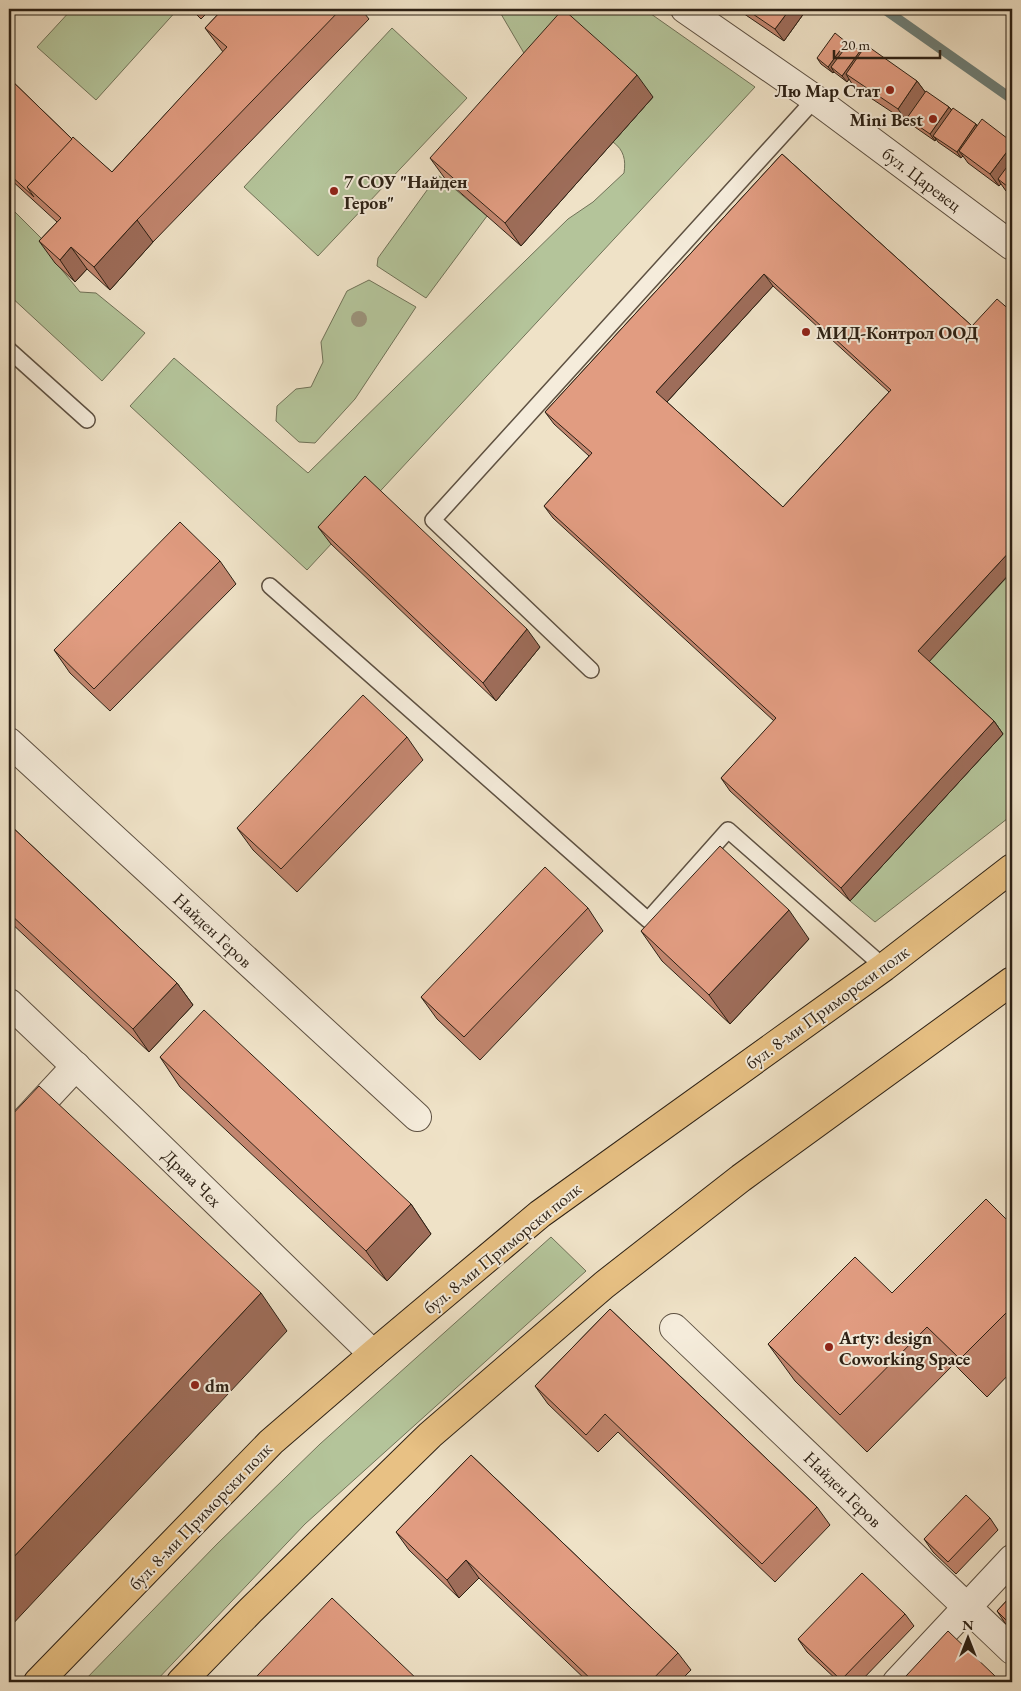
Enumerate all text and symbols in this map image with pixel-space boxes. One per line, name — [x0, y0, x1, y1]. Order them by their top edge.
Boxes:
scale bar — [834, 28, 940, 60]
text: 20 m — [841, 35, 870, 54]
place label: Лю Мар Стат — [774, 79, 880, 102]
marker: Лю Мар Стат — [884, 84, 896, 96]
place label: Mini Best — [849, 108, 923, 131]
marker: Mini Best — [927, 113, 939, 125]
street label: бул. Царевец — [878, 142, 967, 217]
place label: 7 СОУ "Найден Геров" — [344, 170, 468, 214]
marker: 7 СОУ "Найден Геров" — [328, 185, 340, 197]
place label: МИД-Контрол ООД — [816, 321, 978, 344]
marker: МИД-Контрол ООД — [800, 326, 812, 338]
street label: Найден Геров — [169, 887, 258, 973]
street label: бул. 8-ми Приморски полк — [741, 940, 914, 1074]
street label: Драва Чех — [157, 1144, 227, 1212]
street label: бул. 8-ми Приморски полк — [418, 1177, 586, 1319]
place label: Arty: design Coworking Space — [838, 1326, 971, 1370]
marker: Arty: design Coworking Space — [823, 1341, 835, 1353]
place label: dm — [205, 1374, 230, 1397]
marker: dm — [189, 1379, 201, 1391]
street label: бул. 8-ми Приморски полк — [123, 1437, 277, 1595]
street label: Найден Геров — [799, 1446, 887, 1532]
north arrow — [944, 1614, 994, 1664]
text: N — [962, 1616, 974, 1634]

